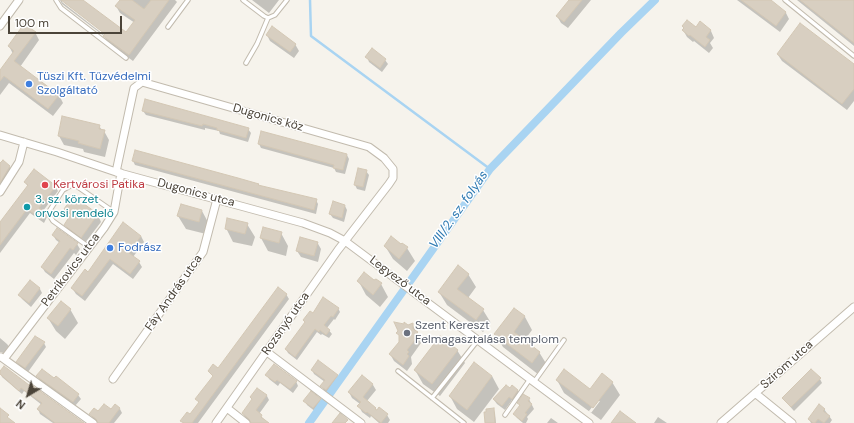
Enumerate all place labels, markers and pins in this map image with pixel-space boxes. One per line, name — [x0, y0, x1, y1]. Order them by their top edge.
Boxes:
place label: Tüszi Kft. Tűzvédelmi Szolgáltató — [37, 70, 151, 98]
marker: Tüszi Kft. Tűzvédelmi Szolgáltató — [24, 79, 34, 89]
place label: Kertvárosi Patika — [53, 178, 145, 192]
marker: Kertvárosi Patika — [40, 180, 50, 190]
place label: 3. sz. körzet orvosi rendelő — [35, 193, 114, 221]
marker: 3. sz. körzet orvosi rendelő — [22, 202, 32, 212]
place label: Fodrász — [118, 241, 161, 255]
marker: Fodrász — [105, 243, 115, 253]
place label: Szent Kereszt Felmagasztalása templom — [415, 319, 559, 347]
marker: Szent Kereszt Felmagasztalása templom — [402, 328, 412, 338]

